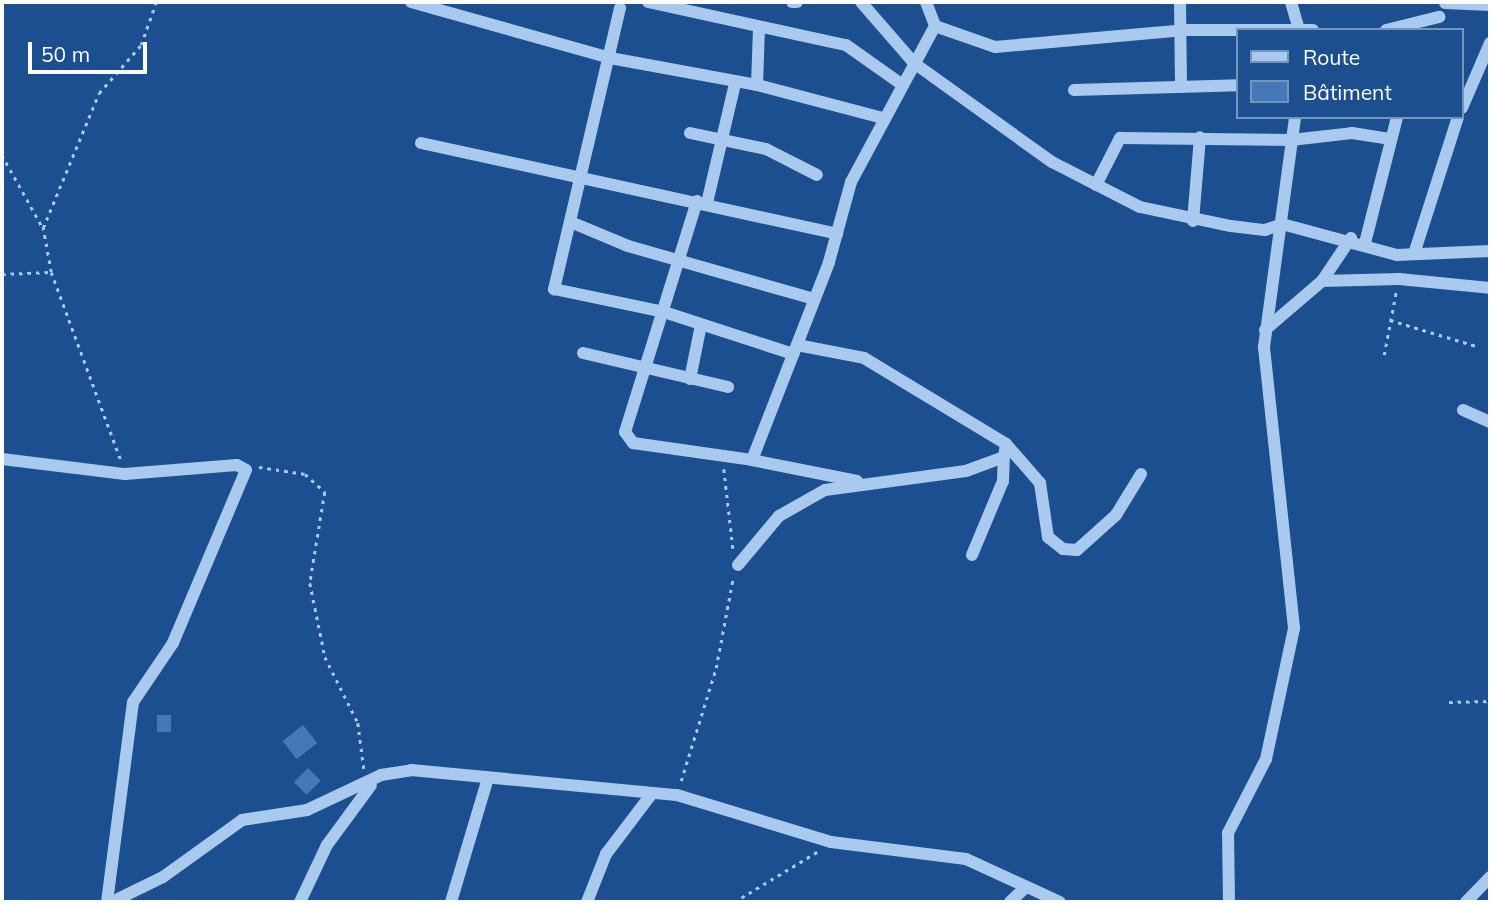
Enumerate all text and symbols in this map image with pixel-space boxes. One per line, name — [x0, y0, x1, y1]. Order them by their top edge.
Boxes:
scale bar — [32, 28, 150, 72]
legend — [1236, 28, 1464, 119]
text: 50 m — [41, 41, 90, 67]
text: Route — [1303, 44, 1360, 70]
text: Bâtiment — [1303, 79, 1392, 105]

